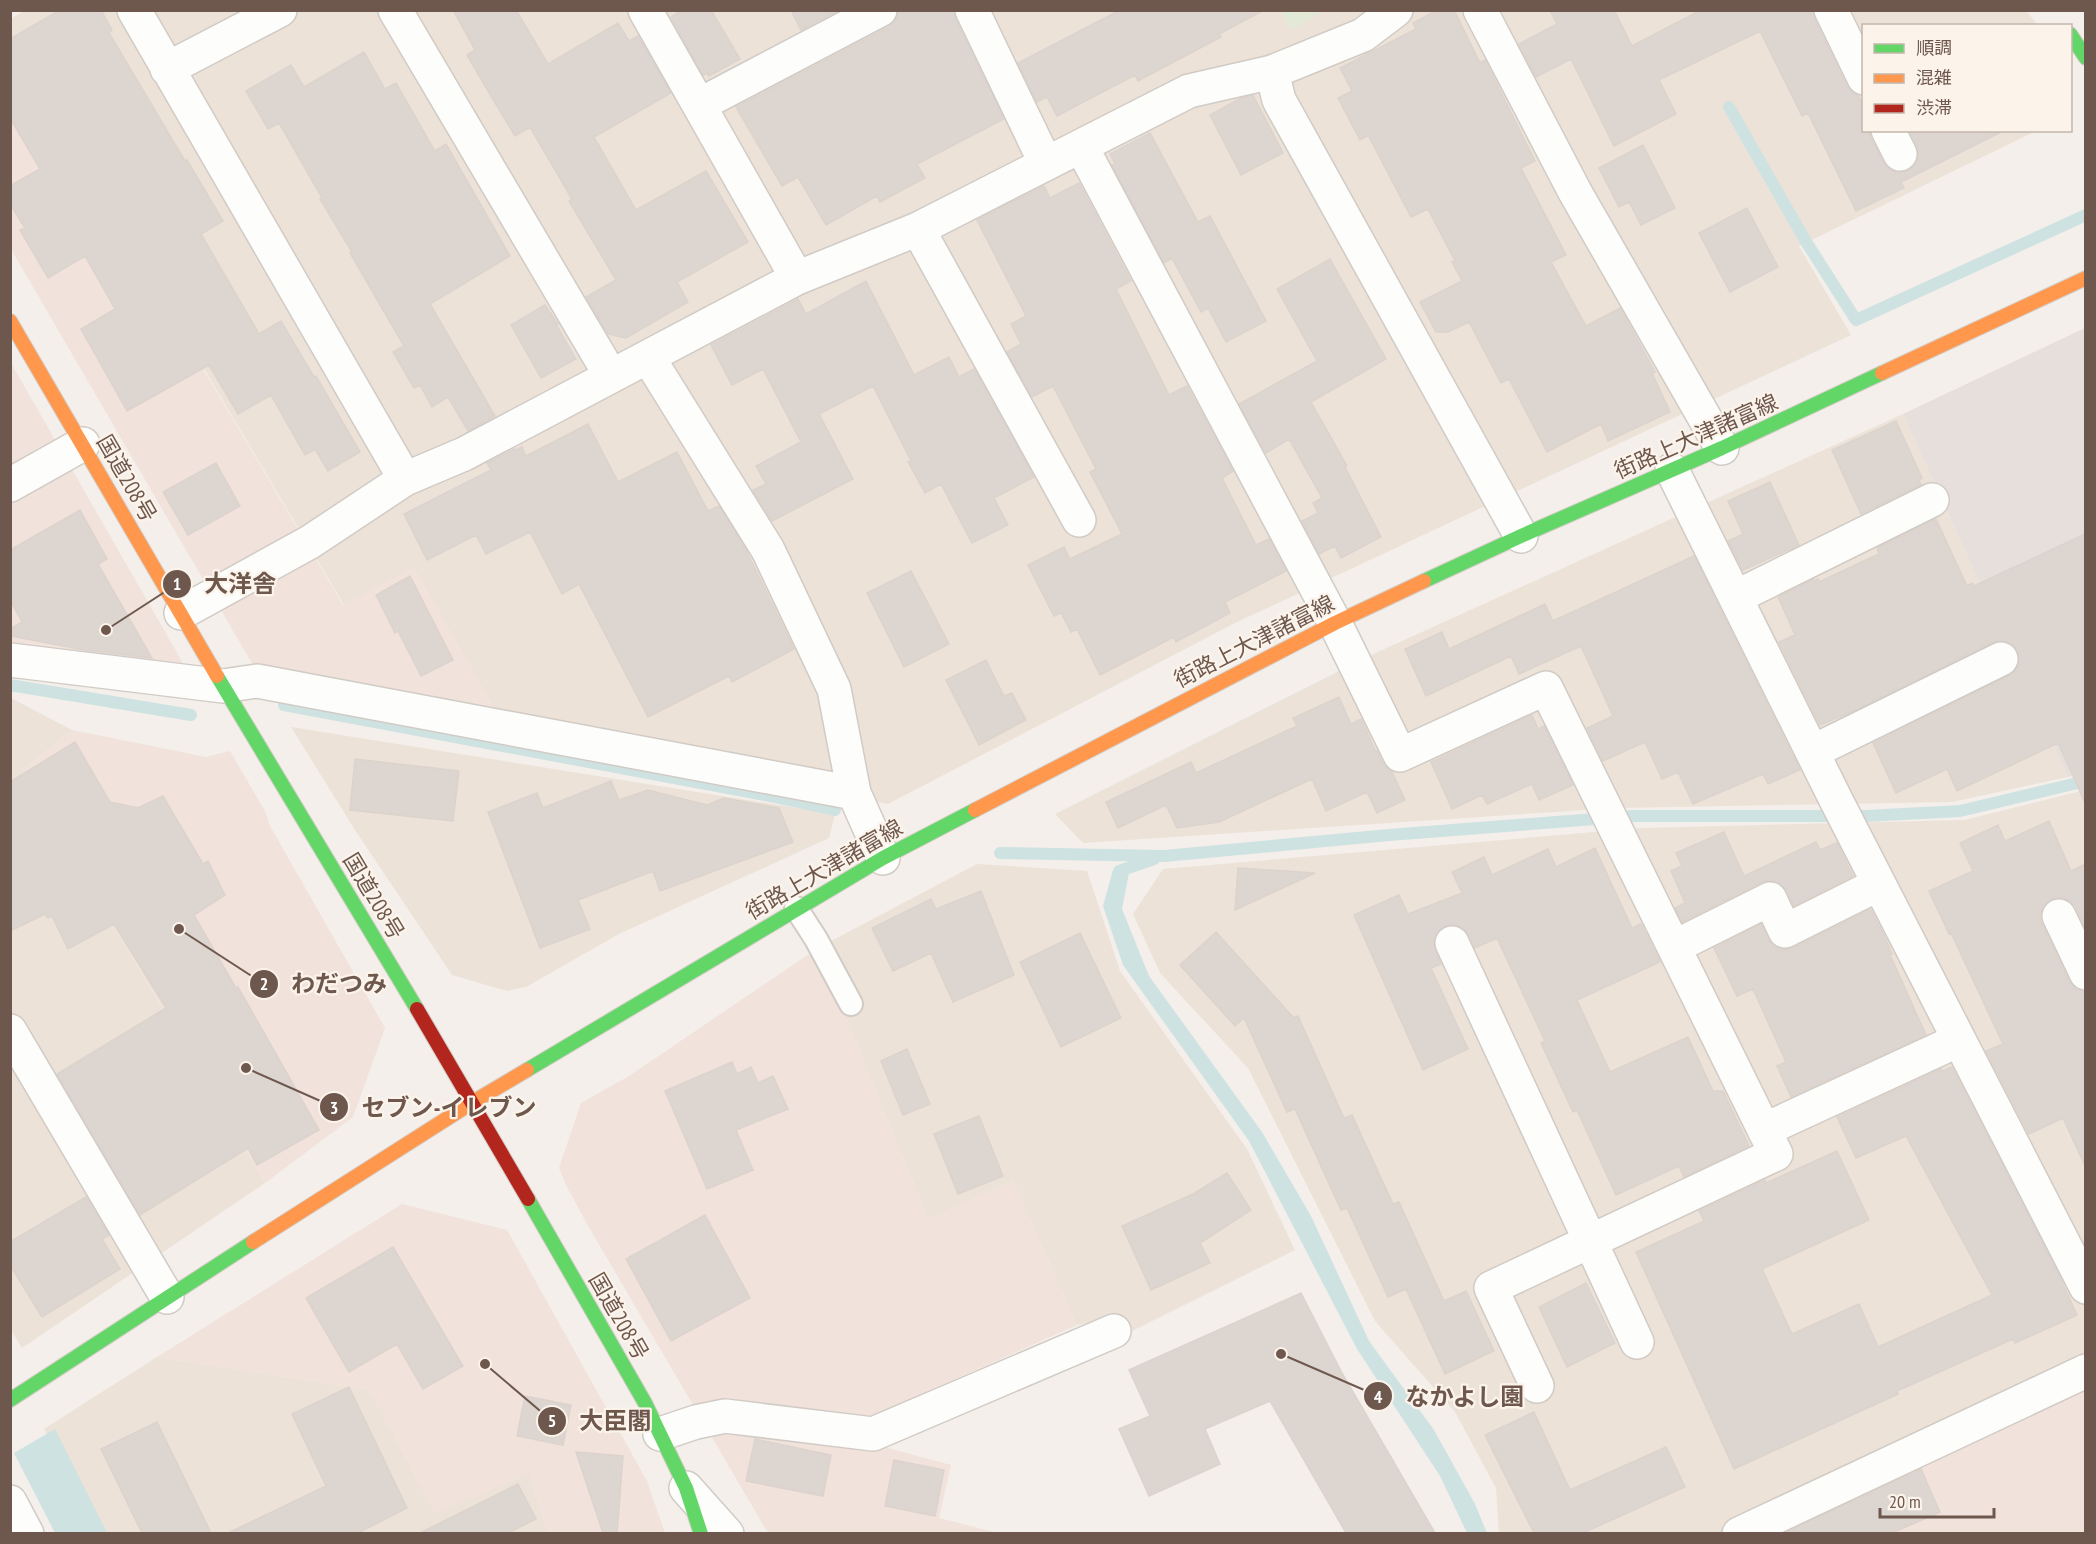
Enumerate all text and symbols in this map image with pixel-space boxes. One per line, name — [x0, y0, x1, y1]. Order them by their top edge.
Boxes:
legend — [1862, 24, 2072, 132]
text: 順調 — [1916, 36, 1952, 59]
text: 混雑 — [1916, 66, 1952, 89]
text: 渋滞 — [1916, 96, 1952, 119]
street label: 街路上大津諸富線 — [1610, 387, 1782, 485]
street label: 国道208号 — [91, 430, 163, 526]
callout: 大洋舎 — [162, 563, 288, 605]
text: 大洋舎 — [204, 568, 276, 599]
text: 1 — [173, 572, 181, 595]
street label: 街路上大津諸富線 — [1169, 589, 1339, 693]
street label: 街路上大津諸富線 — [741, 813, 907, 925]
street label: 国道208号 — [337, 848, 411, 944]
callout: わだつみ — [249, 963, 399, 1005]
text: わだつみ — [291, 968, 387, 999]
text: 2 — [260, 972, 268, 995]
callout: セブン-イレブン — [319, 1086, 549, 1128]
text: セブン-イレブン — [361, 1092, 537, 1123]
text: 3 — [330, 1096, 338, 1119]
street label: 国道208号 — [583, 1268, 655, 1364]
callout: なかよし園 — [1363, 1375, 1537, 1417]
text: なかよし園 — [1406, 1381, 1524, 1412]
text: 4 — [1374, 1385, 1383, 1408]
callout: 大臣閣 — [537, 1400, 663, 1442]
text: 大臣閣 — [579, 1405, 651, 1436]
text: 5 — [548, 1409, 556, 1432]
scale bar — [1880, 1481, 1994, 1519]
text: 20 m — [1889, 1490, 1921, 1513]

